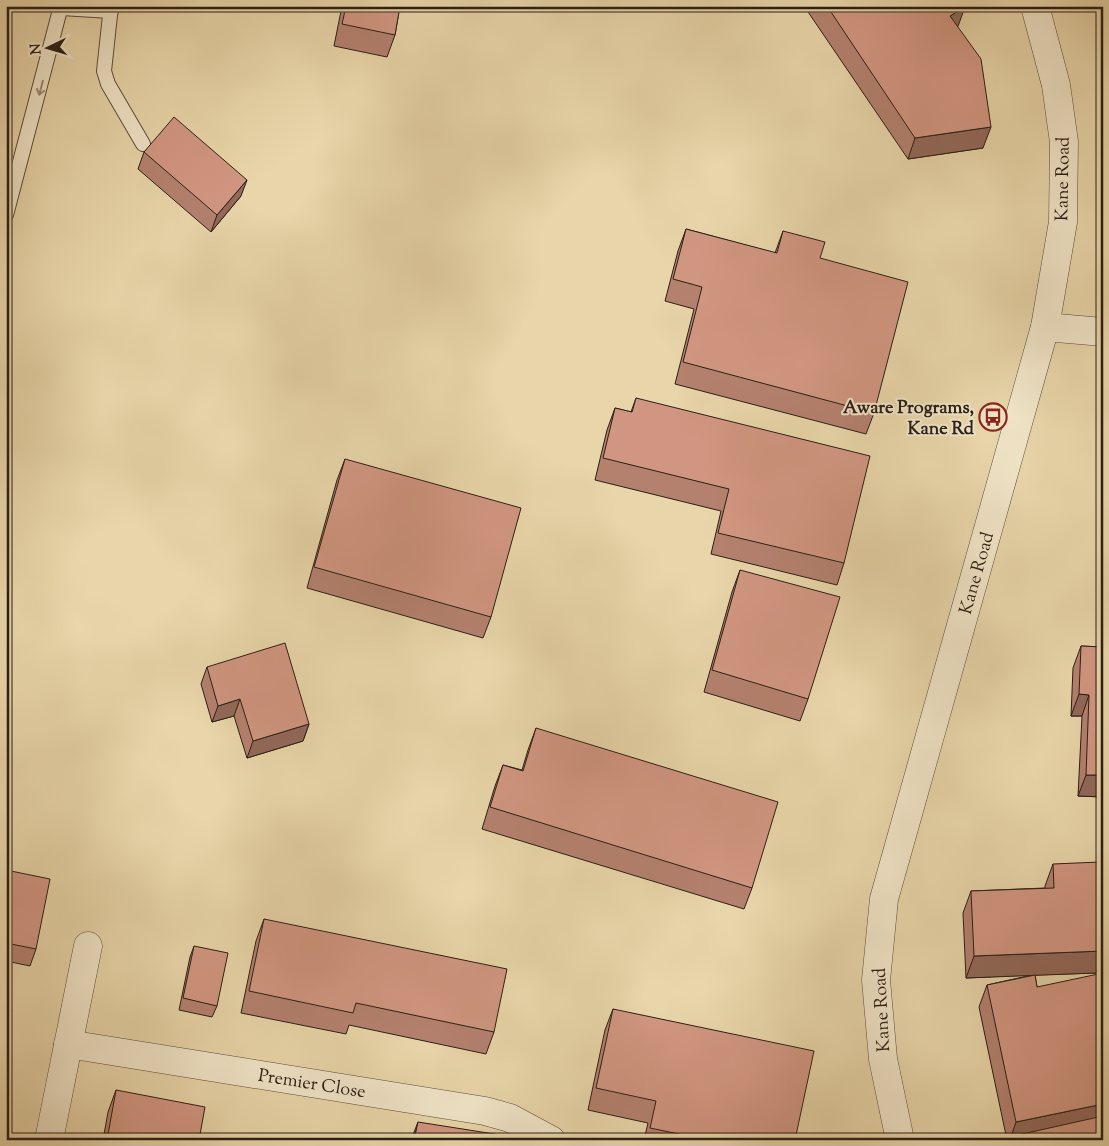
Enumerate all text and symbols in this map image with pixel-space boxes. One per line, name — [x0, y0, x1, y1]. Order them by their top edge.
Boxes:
north arrow — [22, 22, 72, 72]
text: N — [27, 43, 47, 55]
one-way arrow — [35, 79, 45, 95]
street label: Kane Road — [1050, 137, 1078, 221]
place label: Aware Programs, Kane Rd — [843, 396, 975, 443]
bus stop icon: Aware Programs, Kane Rd — [978, 402, 1008, 432]
street label: Kane Road — [954, 529, 1002, 618]
street label: Kane Road — [868, 967, 898, 1053]
street label: Premier Close — [256, 1064, 367, 1106]

